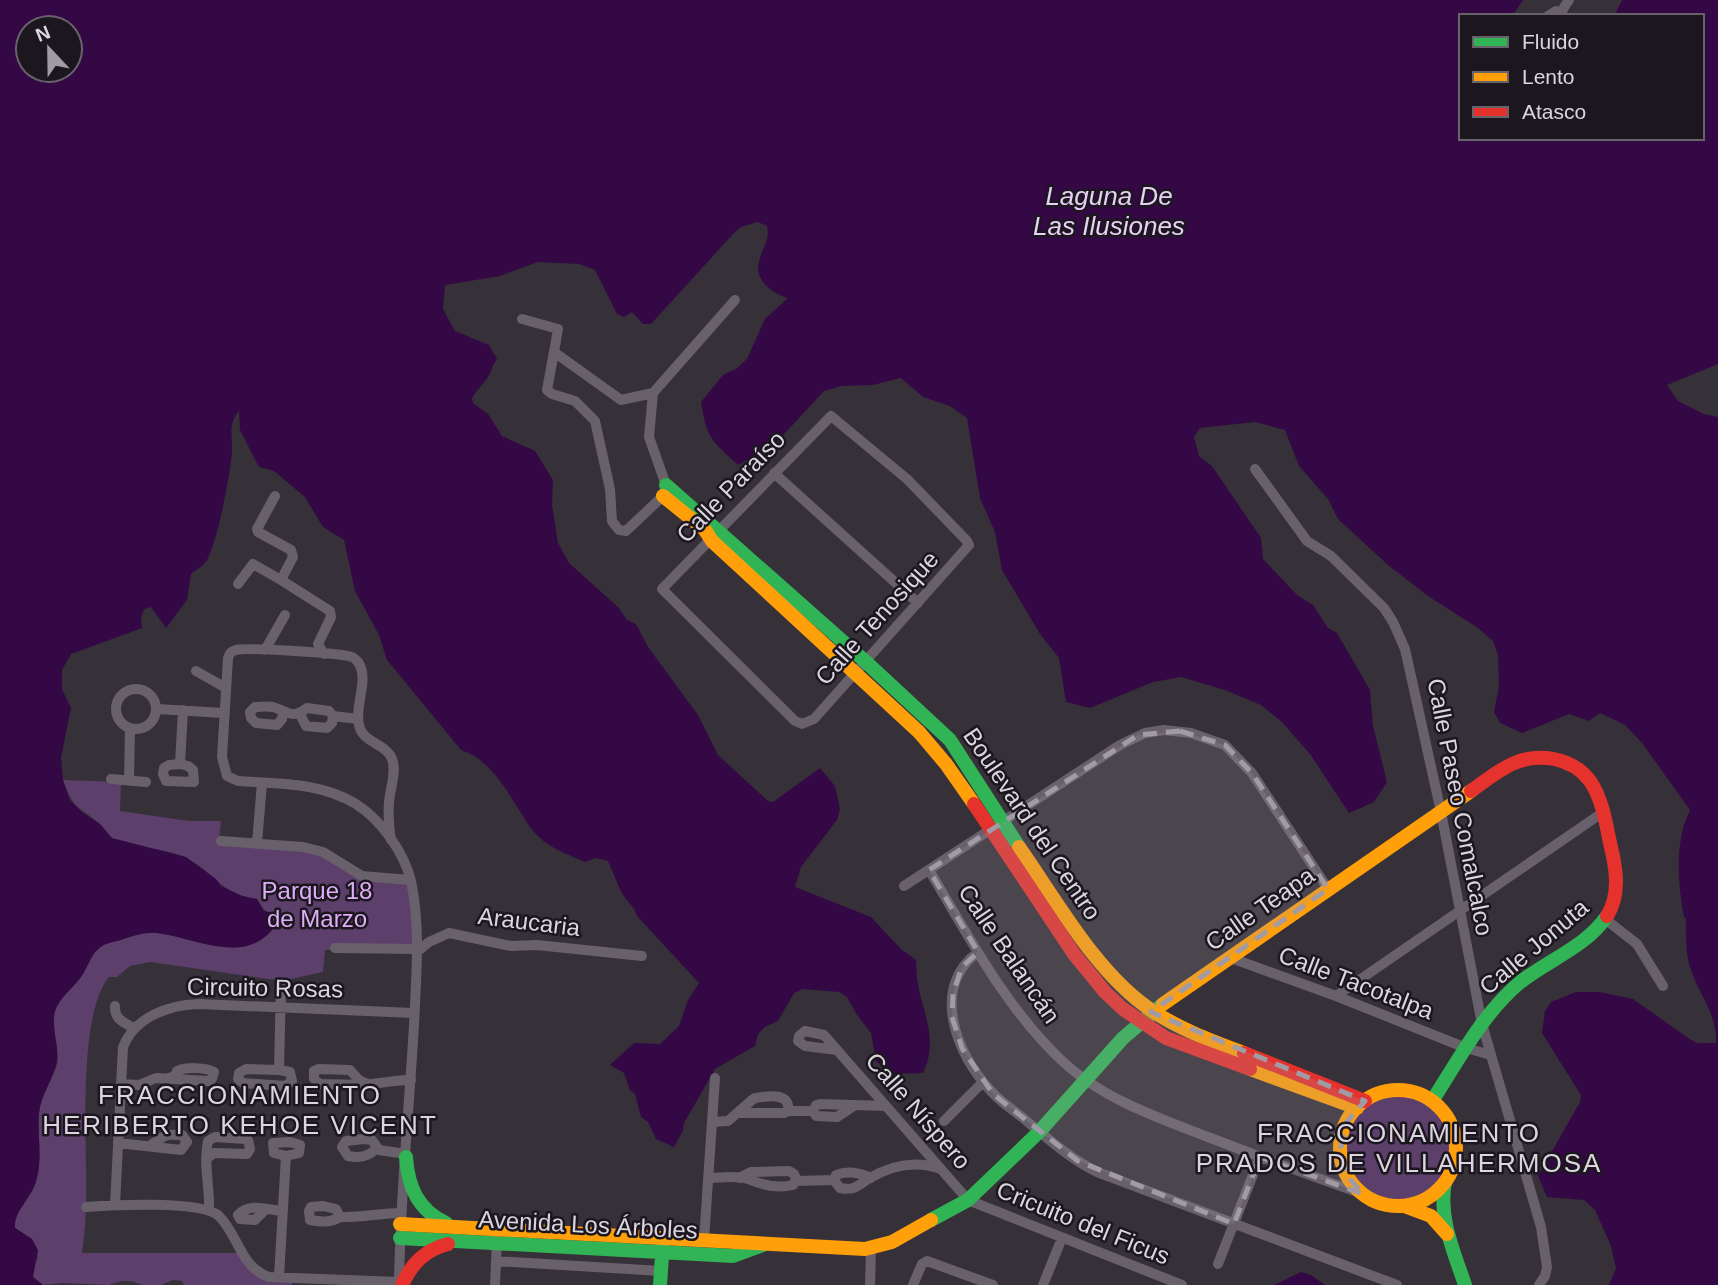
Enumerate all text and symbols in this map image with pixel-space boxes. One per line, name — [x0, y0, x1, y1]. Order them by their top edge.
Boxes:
north arrow — [14, 14, 84, 84]
legend — [1459, 14, 1704, 140]
text: N — [33, 21, 53, 46]
text: Fluido — [1522, 30, 1579, 53]
text: Lento — [1522, 65, 1575, 88]
text: Atasco — [1522, 100, 1586, 123]
water label: Laguna De Las Ilusiones — [1033, 181, 1185, 241]
street label: Calle Paraíso — [671, 425, 790, 548]
street label: Calle Tenosique — [810, 545, 944, 690]
street label: Calle Paseo Comalcalco — [1422, 676, 1499, 938]
street label: Boulevard del Centro — [958, 723, 1107, 925]
street label: Calle Teapa — [1200, 861, 1320, 956]
park label: Parque 18 de Marzo — [262, 877, 372, 932]
street label: Calle Balancán — [953, 879, 1066, 1028]
street label: Calle Jonuta — [1474, 893, 1594, 1000]
street label: Araucaria — [476, 902, 582, 941]
street label: Calle Tacotalpa — [1275, 941, 1438, 1025]
street label: Circuito Rosas — [187, 973, 343, 1002]
street label: Calle Níspero — [860, 1047, 976, 1174]
district label: FRACCIONAMIENTO HERIBERTO KEHOE VICENT — [42, 1080, 438, 1140]
district label: FRACCIONAMIENTO PRADOS DE VILLAHERMOSA — [1196, 1118, 1602, 1178]
street label: Cricuito del Ficus — [993, 1176, 1174, 1270]
street label: Avenida Los Árboles — [478, 1205, 698, 1244]

